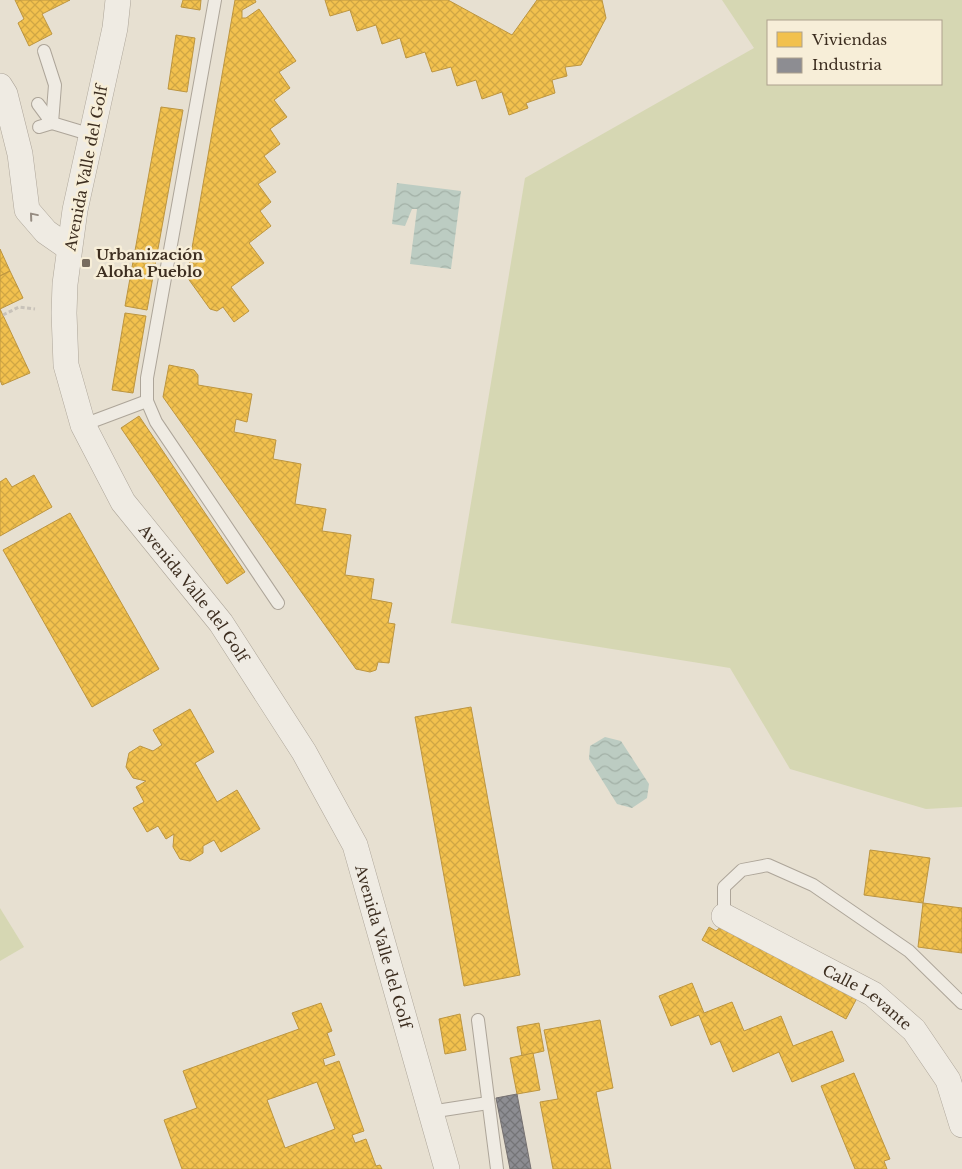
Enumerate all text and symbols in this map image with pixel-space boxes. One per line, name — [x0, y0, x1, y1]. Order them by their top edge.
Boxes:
legend — [767, 20, 942, 85]
text: Viviendas — [811, 30, 887, 49]
text: Industria — [812, 55, 882, 74]
street label: Avenida Valle del Golf — [60, 82, 112, 254]
one-way arrow — [29, 213, 38, 222]
place label: Urbanización Aloha Pueblo — [95, 245, 203, 281]
marker: Urbanización Aloha Pueblo — [80, 257, 92, 269]
street label: Avenida Valle del Golf — [135, 519, 254, 667]
street label: Avenida Valle del Golf — [351, 862, 417, 1032]
street label: Calle Levante — [820, 960, 916, 1033]

